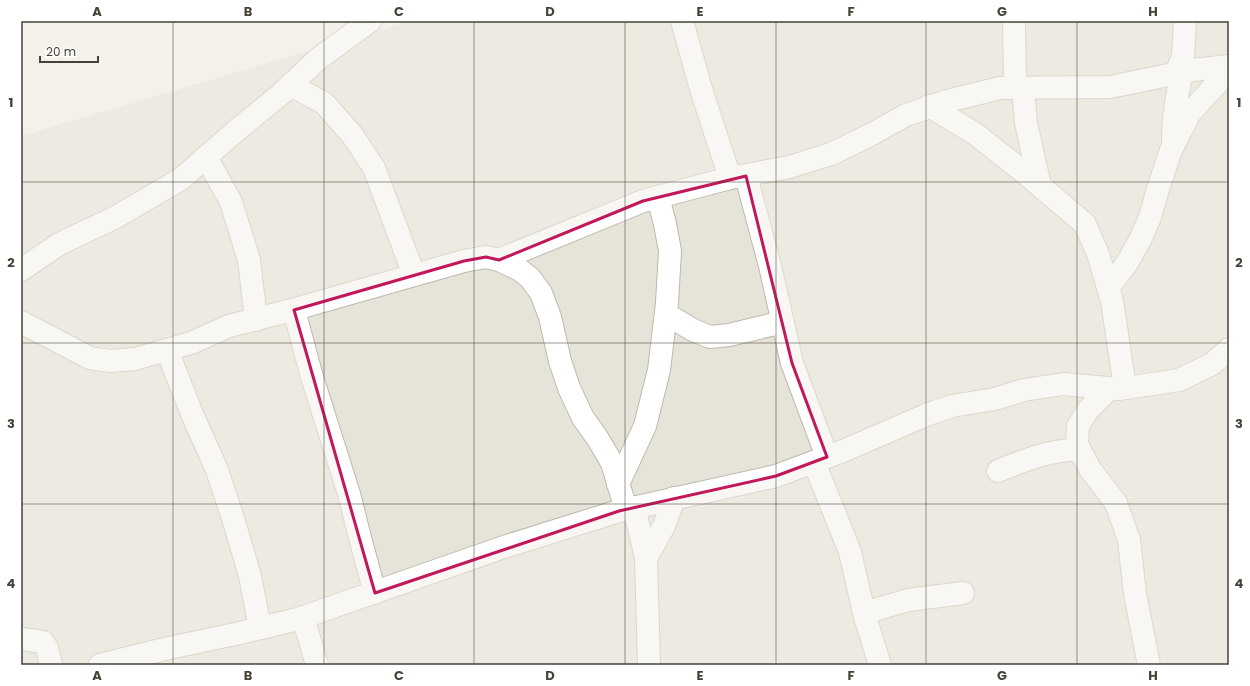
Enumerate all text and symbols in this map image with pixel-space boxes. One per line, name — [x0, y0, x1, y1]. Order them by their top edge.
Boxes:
text: A — [92, 2, 102, 21]
text: B — [244, 2, 253, 21]
text: C — [394, 2, 404, 21]
text: D — [545, 2, 555, 21]
text: E — [696, 2, 704, 21]
text: F — [847, 2, 855, 21]
text: G — [997, 2, 1007, 21]
text: H — [1148, 2, 1158, 21]
scale bar — [40, 38, 98, 64]
text: 20 m — [46, 43, 76, 60]
text: 1 — [9, 93, 13, 112]
text: 1 — [1237, 93, 1241, 112]
text: 2 — [7, 253, 15, 272]
text: 2 — [1235, 253, 1243, 272]
text: 3 — [7, 414, 15, 433]
text: 3 — [1235, 414, 1243, 433]
text: 4 — [7, 574, 16, 593]
text: 4 — [1235, 574, 1244, 593]
text: A — [92, 666, 102, 685]
text: B — [244, 666, 253, 685]
text: C — [394, 666, 404, 685]
text: D — [545, 666, 555, 685]
text: E — [696, 666, 704, 685]
text: F — [847, 666, 855, 685]
text: G — [997, 666, 1007, 685]
text: H — [1148, 666, 1158, 685]

